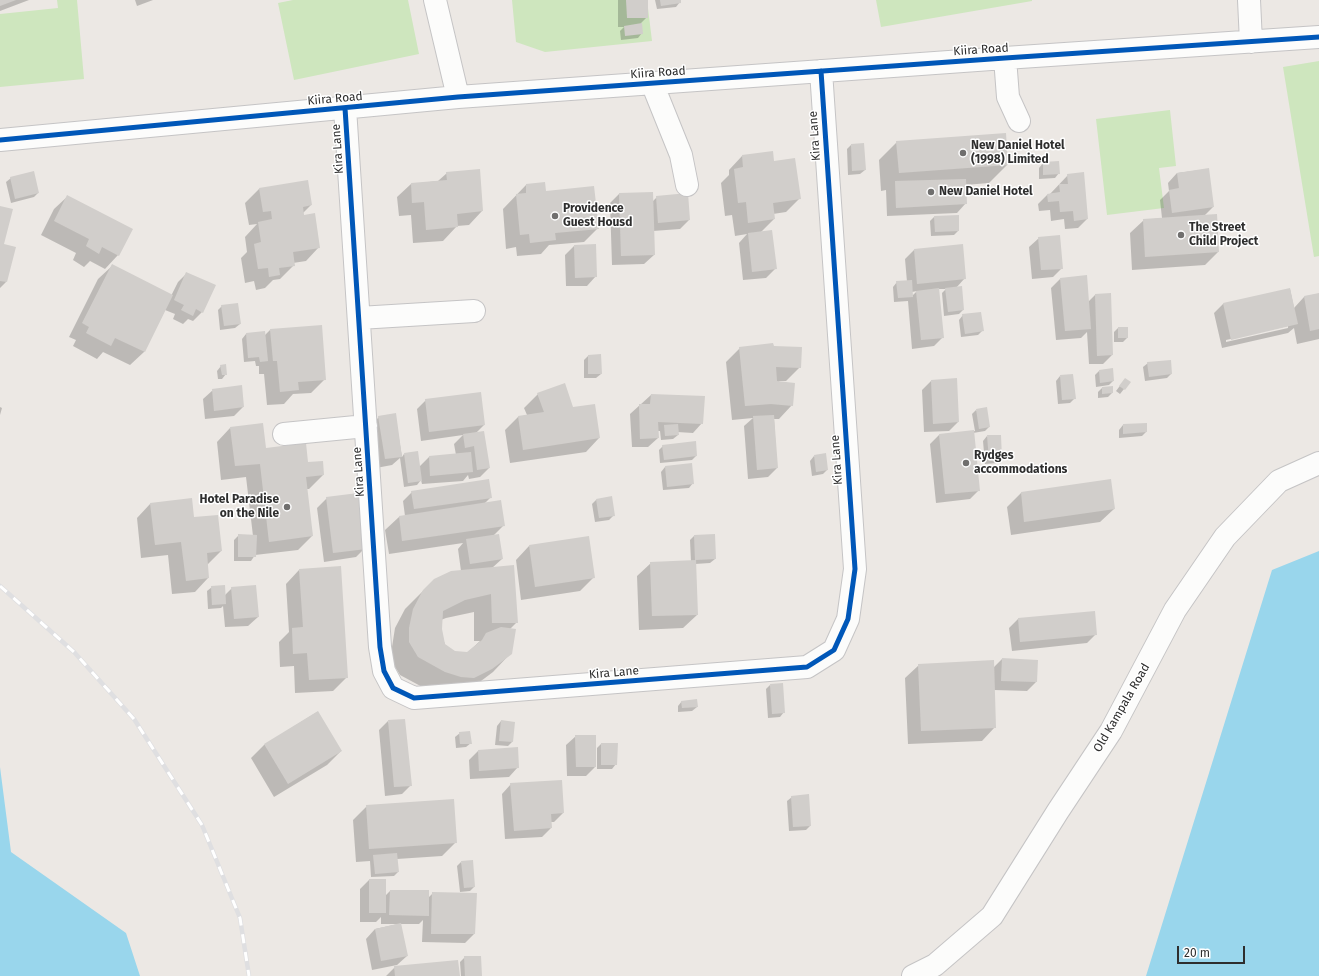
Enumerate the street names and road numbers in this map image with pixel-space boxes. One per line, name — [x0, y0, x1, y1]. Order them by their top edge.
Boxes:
street label: Kiira Road — [953, 41, 1009, 59]
street label: Kiira Road — [630, 64, 686, 82]
street label: Kiira Road — [307, 89, 363, 109]
street label: Kira Lane — [806, 110, 824, 162]
street label: Kira Lane — [329, 123, 347, 175]
street label: Kira Lane — [828, 434, 846, 486]
street label: Kira Lane — [350, 446, 368, 498]
street label: Old Kampala Road — [1091, 661, 1153, 755]
street label: Kira Lane — [588, 664, 640, 682]

